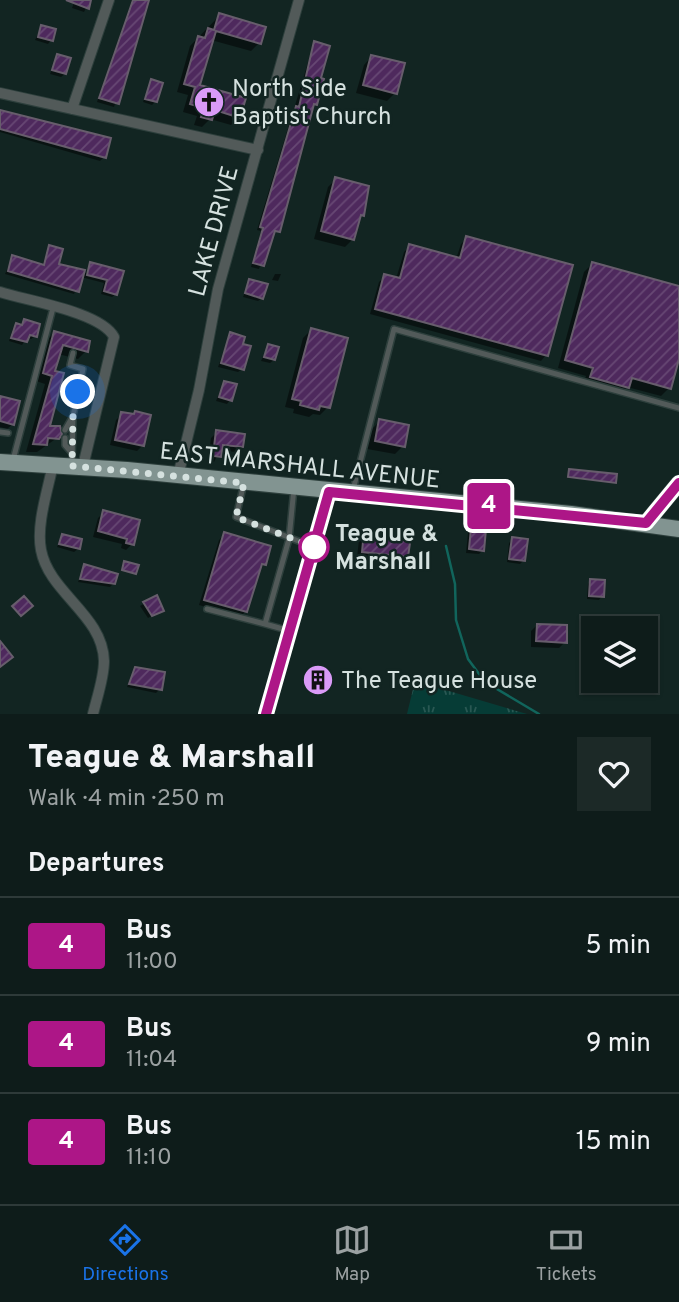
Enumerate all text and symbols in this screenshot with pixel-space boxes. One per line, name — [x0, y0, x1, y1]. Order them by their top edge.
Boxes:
place label: North Side Baptist Church — [232, 75, 392, 133]
church icon: North Side Baptist Church — [192, 85, 226, 119]
street label: LAKE DRIVE — [183, 163, 247, 300]
your location — [60, 374, 95, 409]
street label: EAST MARSHALL AVENUE — [158, 437, 442, 497]
line badge: 4 — [466, 483, 512, 529]
text: 4 — [481, 491, 497, 521]
place label: Teague & Marshall — [335, 520, 438, 578]
marker: Teague & Marshall — [299, 532, 329, 562]
map controls — [581, 616, 658, 693]
button: layers — [581, 616, 658, 693]
building icon: The Teague House — [301, 663, 335, 697]
place label: The Teague House — [341, 667, 537, 697]
button: heart — [577, 737, 651, 811]
text: Teague & Marshall — [28, 738, 315, 780]
text: Walk · 4 min · 250 m — [28, 785, 225, 814]
text: Departures — [28, 848, 165, 881]
text: Bus — [126, 915, 172, 948]
text: 5 min — [585, 930, 651, 963]
text: 4 — [59, 931, 74, 961]
text: 11:00 — [126, 948, 178, 977]
text: Bus — [126, 1013, 172, 1046]
text: 9 min — [586, 1028, 651, 1061]
text: 4 — [59, 1029, 74, 1059]
text: 11:04 — [126, 1046, 177, 1075]
text: Bus — [126, 1111, 172, 1144]
text: 15 min — [576, 1126, 651, 1159]
text: 4 — [59, 1127, 74, 1157]
text: 11:10 — [126, 1144, 172, 1173]
tab: Directions — [82, 1221, 169, 1287]
tab: Map — [333, 1221, 371, 1287]
tab: Tickets — [536, 1221, 597, 1287]

